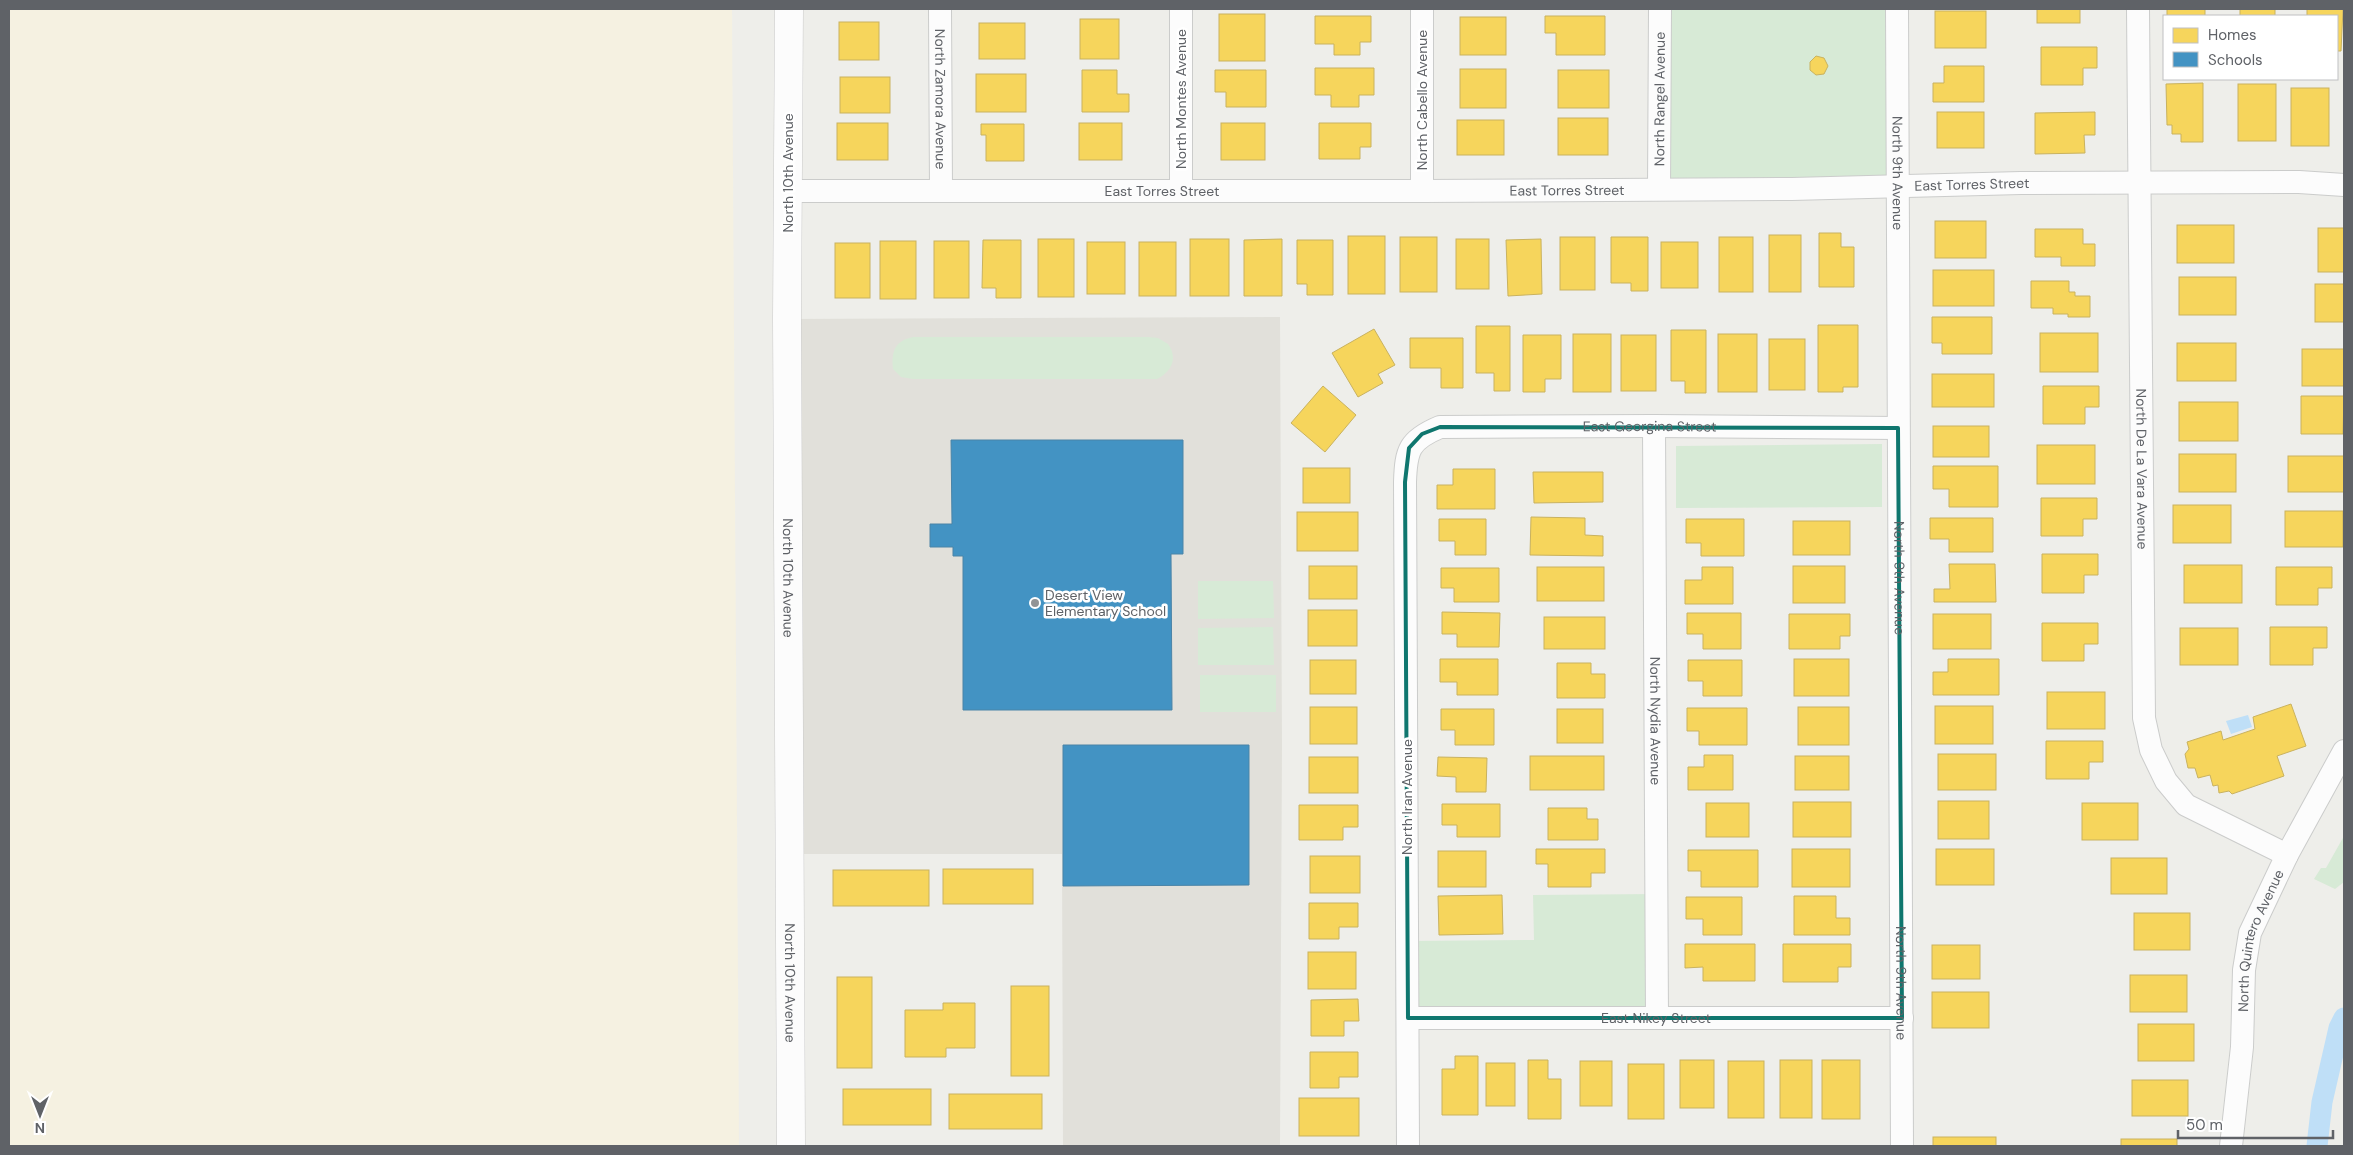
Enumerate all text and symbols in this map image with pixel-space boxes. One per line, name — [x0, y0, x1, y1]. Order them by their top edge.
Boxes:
legend — [2163, 15, 2338, 80]
text: Homes — [2208, 25, 2257, 45]
street label: North Zamora Avenue — [931, 29, 950, 169]
street label: North Montes Avenue — [1172, 29, 1190, 169]
street label: North Cabello Avenue — [1413, 30, 1431, 170]
street label: North Rangel Avenue — [1650, 32, 1669, 166]
text: Schools — [2208, 50, 2263, 70]
street label: North 10th Avenue — [779, 113, 797, 233]
street label: North 9th Avenue — [1888, 116, 1907, 230]
street label: East Torres Street — [1914, 174, 2029, 195]
street label: East Torres Street — [1509, 181, 1625, 200]
street label: East Torres Street — [1105, 182, 1219, 200]
street label: North De La Vara Avenue — [2132, 388, 2152, 550]
street label: East Georgina Street — [1583, 417, 1717, 436]
street label: North 10th Avenue — [779, 518, 798, 638]
street label: North 9th Avenue — [1890, 521, 1909, 635]
place label: Desert View Elementary School — [1045, 586, 1166, 620]
marker: Desert View Elementary School — [1029, 597, 1041, 609]
street label: North Nydia Avenue — [1646, 657, 1665, 785]
street label: North Iran Avenue — [1398, 739, 1416, 855]
street label: North Quintero Avenue — [2234, 867, 2288, 1012]
street label: North 10th Avenue — [781, 923, 800, 1043]
street label: North 9th Avenue — [1892, 926, 1911, 1040]
street label: East Nikey Street — [1601, 1009, 1711, 1027]
north arrow — [15, 1090, 65, 1140]
scale bar — [2178, 1108, 2333, 1140]
text: 50 m — [2186, 1115, 2223, 1135]
text: N — [35, 1119, 45, 1137]

